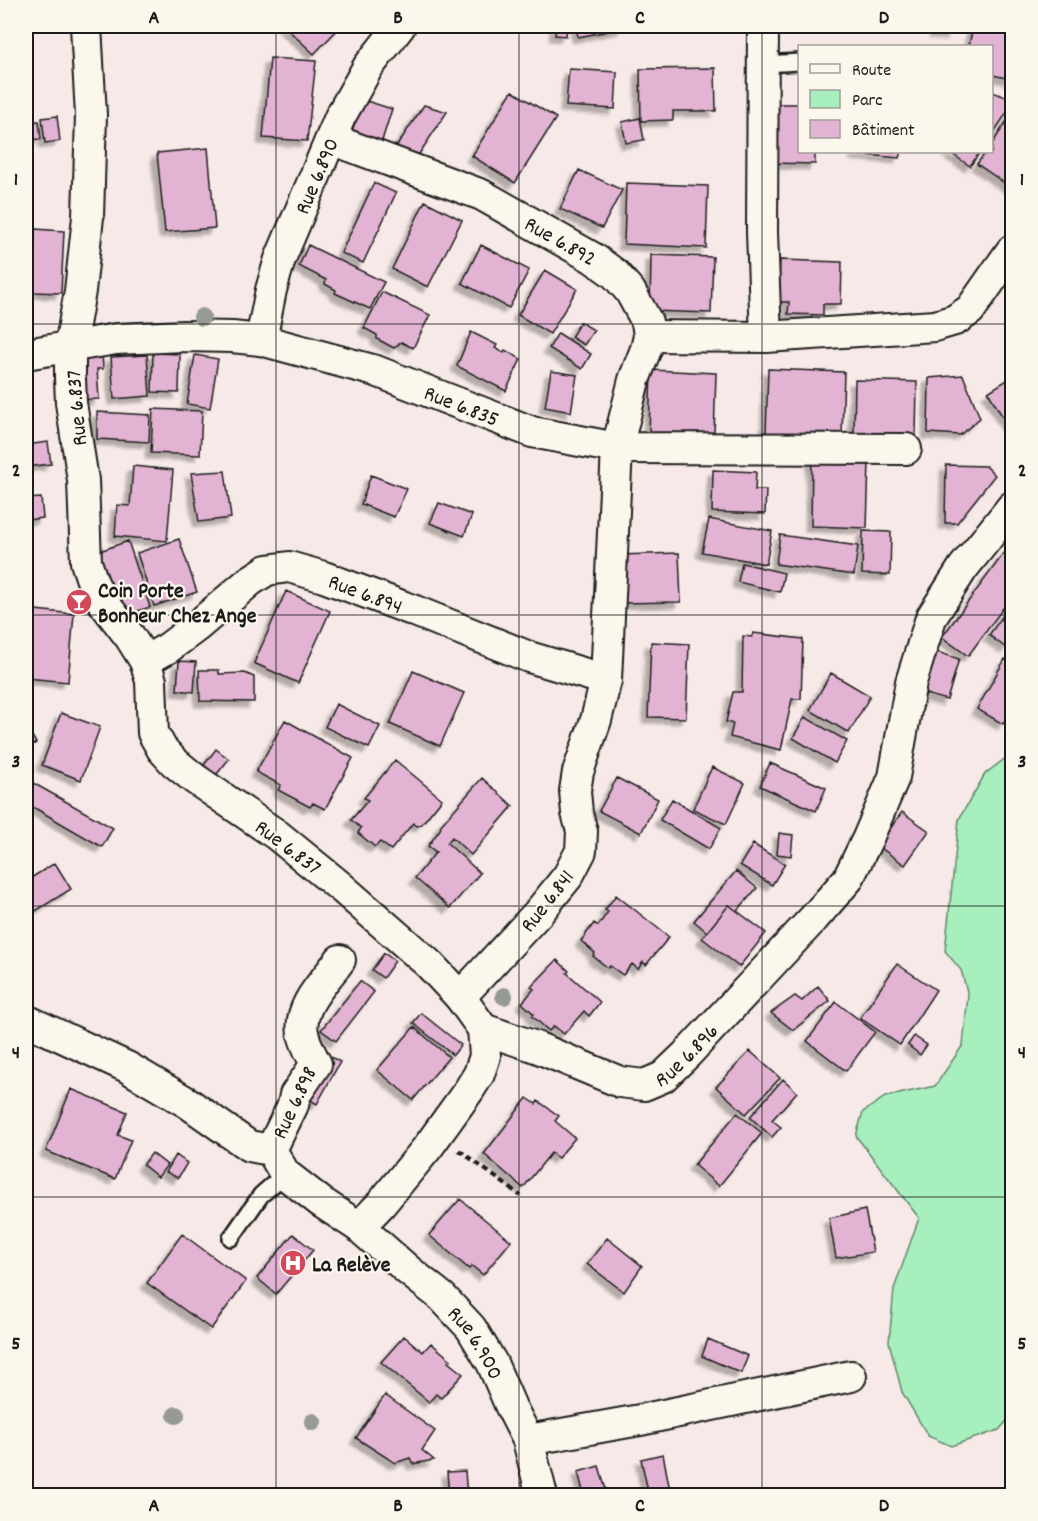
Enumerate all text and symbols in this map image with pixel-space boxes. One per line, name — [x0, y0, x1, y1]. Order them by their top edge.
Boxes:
text: A — [149, 5, 160, 33]
text: B — [393, 5, 403, 33]
text: C — [635, 5, 645, 33]
text: D — [879, 5, 890, 33]
legend — [798, 45, 993, 153]
text: Route — [852, 59, 891, 84]
text: Parc — [852, 89, 883, 114]
text: Bâtiment — [852, 119, 915, 144]
street label: Rue 6.890 — [289, 134, 348, 220]
text: 1 — [14, 167, 18, 195]
text: 1 — [1020, 167, 1024, 195]
street label: Rue 6.892 — [518, 210, 601, 276]
street label: Rue 6.837 — [60, 368, 97, 447]
street label: Rue 6.835 — [419, 379, 503, 437]
text: 2 — [12, 458, 20, 486]
text: 2 — [1018, 458, 1026, 486]
street label: Rue 6.894 — [323, 568, 406, 624]
place label: Coin Porte Bonheur Chez Ange — [98, 577, 257, 633]
bar icon: Coin Porte Bonheur Chez Ange — [64, 587, 94, 617]
text: 3 — [12, 749, 20, 777]
text: 3 — [1018, 749, 1026, 777]
street label: Rue 6.837 — [247, 813, 327, 884]
street label: Rue 6.841 — [514, 864, 583, 940]
street label: Rue 6.896 — [652, 1018, 727, 1097]
text: 4 — [12, 1040, 20, 1068]
text: 4 — [1018, 1040, 1026, 1068]
street label: Rue 6.898 — [266, 1062, 327, 1145]
hospital icon: La Relève — [278, 1248, 308, 1278]
place label: La Relève — [312, 1251, 391, 1282]
street label: Rue 6.900 — [439, 1300, 509, 1385]
text: 5 — [11, 1331, 21, 1359]
text: 5 — [1017, 1331, 1027, 1359]
text: A — [149, 1493, 160, 1521]
text: B — [393, 1493, 403, 1521]
text: C — [635, 1493, 645, 1521]
text: D — [879, 1493, 890, 1521]

